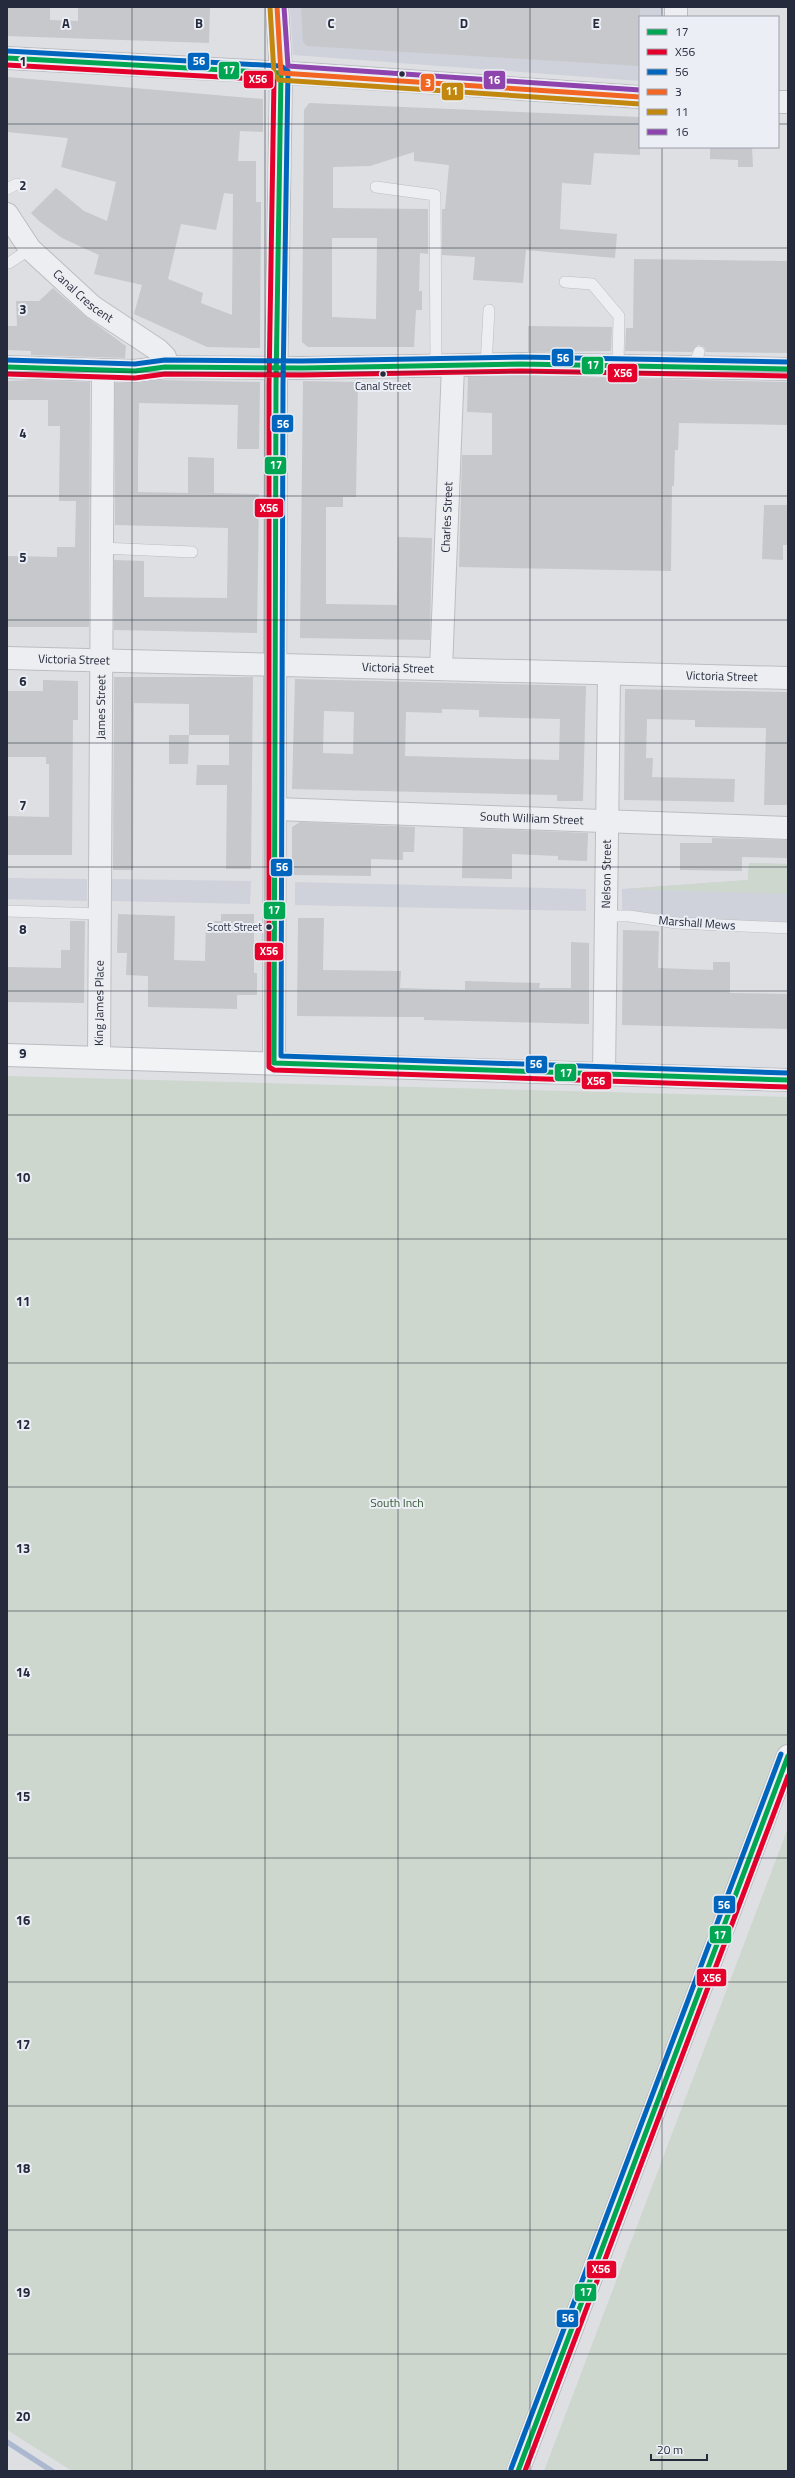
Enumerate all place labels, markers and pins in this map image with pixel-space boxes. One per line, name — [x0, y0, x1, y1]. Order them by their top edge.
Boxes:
unlabelled marker — [397, 69, 407, 79]
marker: Canal Street — [378, 369, 388, 379]
place label: Canal Street — [355, 378, 411, 394]
place label: Scott Street — [207, 919, 262, 935]
marker: Scott Street — [264, 922, 274, 932]

